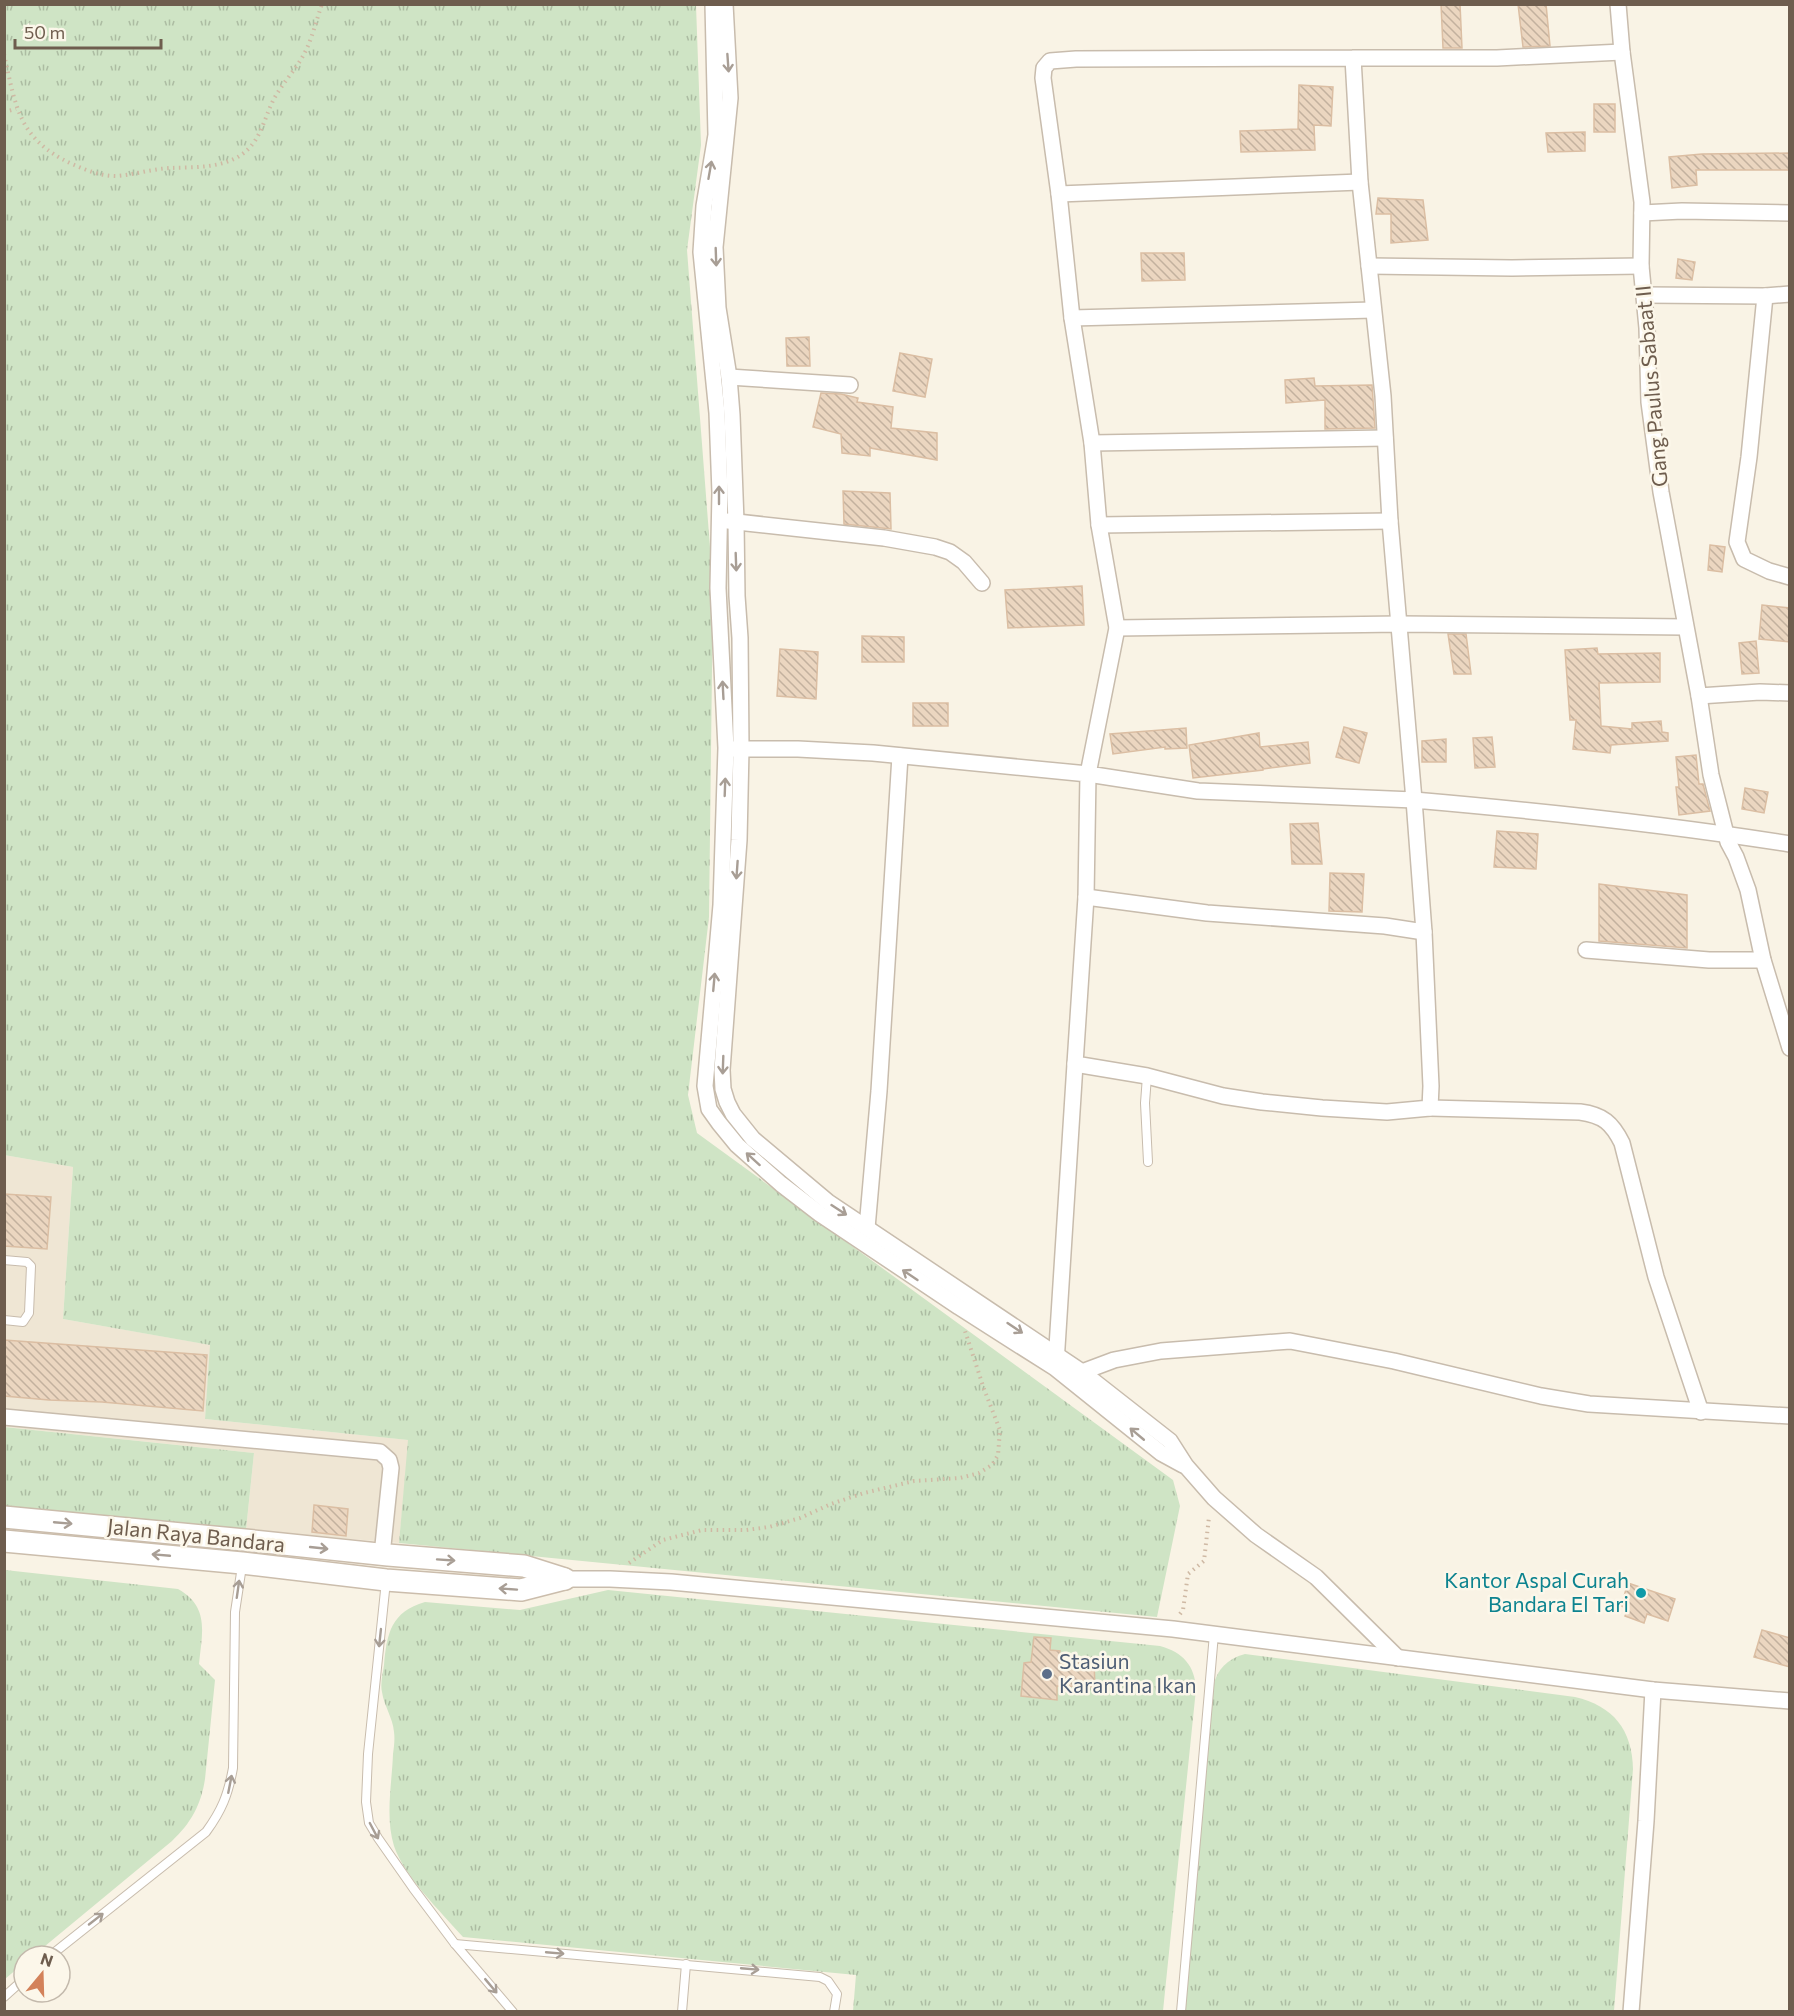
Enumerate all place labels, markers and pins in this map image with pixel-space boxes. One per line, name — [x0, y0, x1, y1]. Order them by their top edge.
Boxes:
place label: Kantor Aspal Curah Bandara El Tari — [1444, 1567, 1629, 1616]
marker: Kantor Aspal Curah Bandara El Tari — [1634, 1586, 1648, 1600]
place label: Stasiun Karantina Ikan — [1059, 1648, 1197, 1697]
marker: Stasiun Karantina Ikan — [1040, 1667, 1054, 1681]

